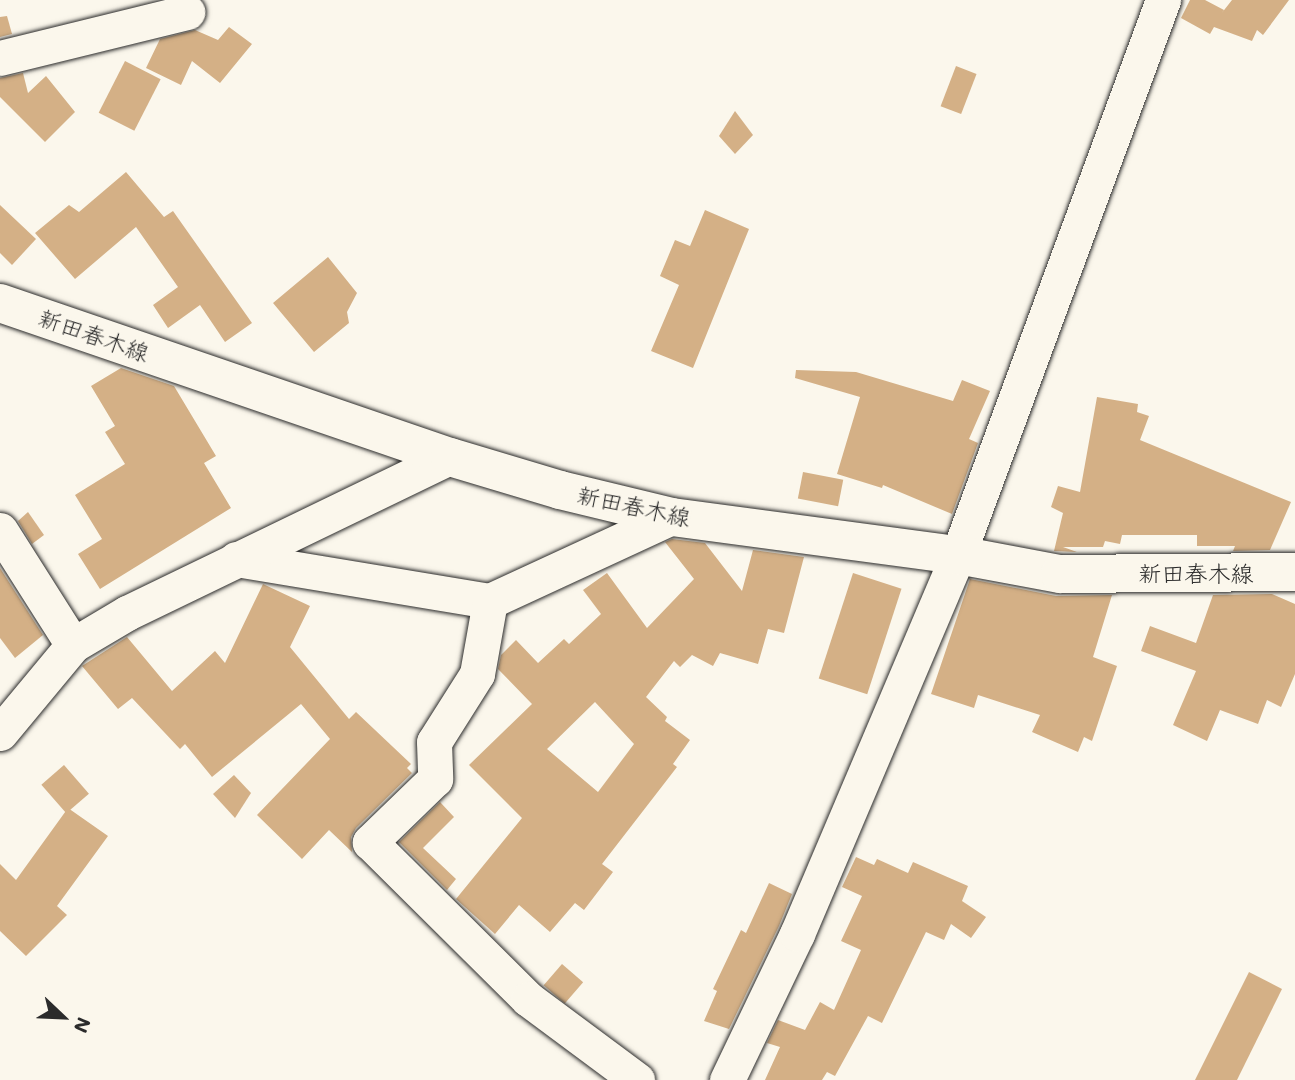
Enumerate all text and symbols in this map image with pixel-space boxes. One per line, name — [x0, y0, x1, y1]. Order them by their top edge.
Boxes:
street label: 新田春木線 — [35, 303, 153, 367]
street label: 新田春木線 — [575, 481, 693, 531]
street label: 新田春木線 — [1139, 559, 1253, 587]
north arrow — [28, 982, 98, 1052]
text: N — [68, 1014, 97, 1037]

